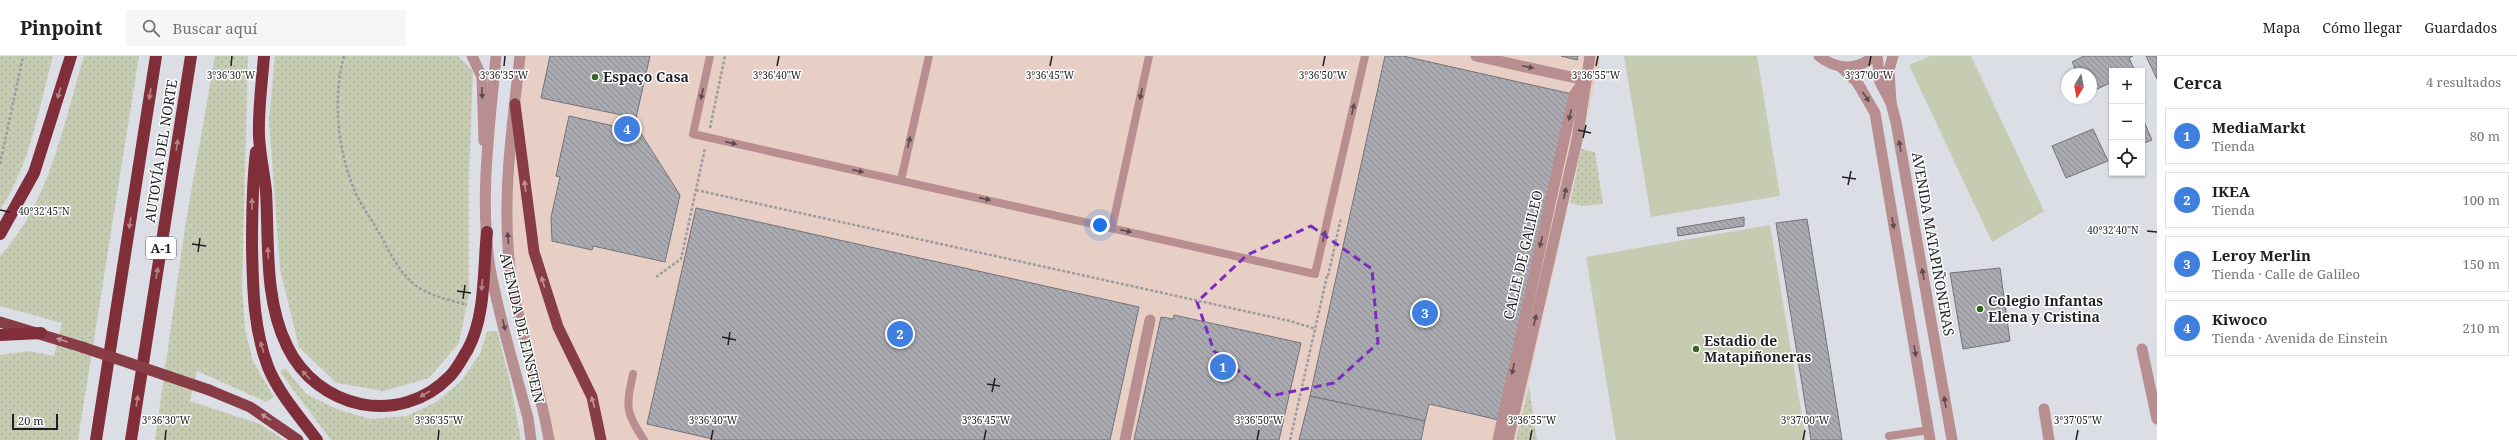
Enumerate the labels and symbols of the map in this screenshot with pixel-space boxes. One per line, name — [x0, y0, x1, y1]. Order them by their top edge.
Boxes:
one-way arrow — [1522, 65, 1534, 71]
place label: Espaço Casa — [603, 67, 689, 86]
text: 3°36'30"W — [207, 68, 256, 82]
text: 3°36'35"W — [480, 68, 529, 82]
text: 3°36'40"W — [753, 68, 802, 82]
text: 3°36'45"W — [1026, 68, 1075, 82]
text: 3°36'50"W — [1299, 68, 1348, 82]
text: 3°36'55"W — [1572, 68, 1621, 82]
text: 3°37'00"W — [1845, 68, 1894, 82]
north arrow — [2061, 68, 2097, 104]
marker: Espaço Casa — [590, 72, 600, 82]
street label: AUTOVÍA DEL NORTE — [140, 78, 181, 224]
one-way arrow — [479, 87, 486, 99]
one-way arrow — [56, 88, 62, 100]
one-way arrow — [146, 88, 152, 101]
one-way arrow — [698, 88, 704, 100]
one-way arrow — [1137, 88, 1143, 100]
one-way arrow — [1863, 91, 1870, 103]
one-way arrow — [1350, 103, 1356, 115]
one-way arrow — [1566, 109, 1572, 121]
pin: 4 — [614, 114, 640, 144]
one-way arrow — [907, 136, 913, 148]
one-way arrow — [174, 139, 180, 151]
one-way arrow — [1897, 139, 1903, 152]
one-way arrow — [725, 140, 738, 146]
street label: AVENIDA MATAPIÑONERAS — [1908, 150, 1959, 337]
one-way arrow — [852, 168, 864, 174]
one-way arrow — [522, 179, 528, 192]
one-way arrow — [1562, 187, 1568, 200]
street label: CALLE DE GALILEO — [1498, 188, 1547, 322]
one-way arrow — [249, 197, 255, 210]
one-way arrow — [979, 197, 991, 203]
text: 40°32'45"N — [18, 204, 70, 218]
your location — [1090, 215, 1110, 235]
one-way arrow — [127, 217, 133, 229]
one-way arrow — [1891, 217, 1897, 229]
text: 40°32'40"N — [2087, 223, 2139, 237]
one-way arrow — [1119, 228, 1132, 234]
one-way arrow — [1321, 230, 1327, 242]
one-way arrow — [505, 232, 512, 244]
one-way arrow — [1538, 236, 1544, 248]
road number: A-1 — [146, 237, 176, 259]
one-way arrow — [264, 247, 271, 259]
street label: AVENIDA DE EINSTEIN — [496, 251, 549, 405]
one-way arrow — [154, 267, 160, 279]
one-way arrow — [1920, 267, 1926, 280]
one-way arrow — [540, 276, 546, 288]
one-way arrow — [479, 279, 486, 291]
place label: Colegio Infantas Elena y Cristina — [1988, 291, 2103, 326]
pin: 3 — [1412, 298, 1438, 328]
marker: Colegio Infantas Elena y Cristina — [1975, 304, 1985, 314]
one-way arrow — [1533, 314, 1539, 326]
one-way arrow — [501, 319, 507, 331]
pin: 2 — [887, 319, 913, 349]
place label: Estadio de Matapiñoneras — [1704, 331, 1811, 366]
one-way arrow — [55, 337, 67, 343]
one-way arrow — [258, 341, 264, 353]
marker: Estadio de Matapiñoneras — [1691, 344, 1701, 354]
one-way arrow — [1913, 345, 1919, 357]
pin: 1 — [1210, 352, 1236, 382]
one-way arrow — [1510, 363, 1516, 375]
one-way arrow — [302, 369, 311, 380]
one-way arrow — [419, 391, 431, 397]
one-way arrow — [134, 395, 140, 408]
one-way arrow — [1942, 395, 1948, 408]
one-way arrow — [590, 396, 596, 408]
scale bar — [12, 412, 58, 431]
text: 3°36'30"W — [142, 413, 191, 427]
text: 3°36'35"W — [415, 413, 464, 427]
text: 3°36'40"W — [689, 413, 738, 427]
text: 3°36'45"W — [962, 413, 1011, 427]
text: 3°36'50"W — [1235, 413, 1284, 427]
text: 3°36'55"W — [1508, 413, 1557, 427]
text: 3°37'00"W — [1781, 413, 1830, 427]
text: 3°37'05"W — [2054, 413, 2103, 427]
one-way arrow — [260, 414, 272, 421]

